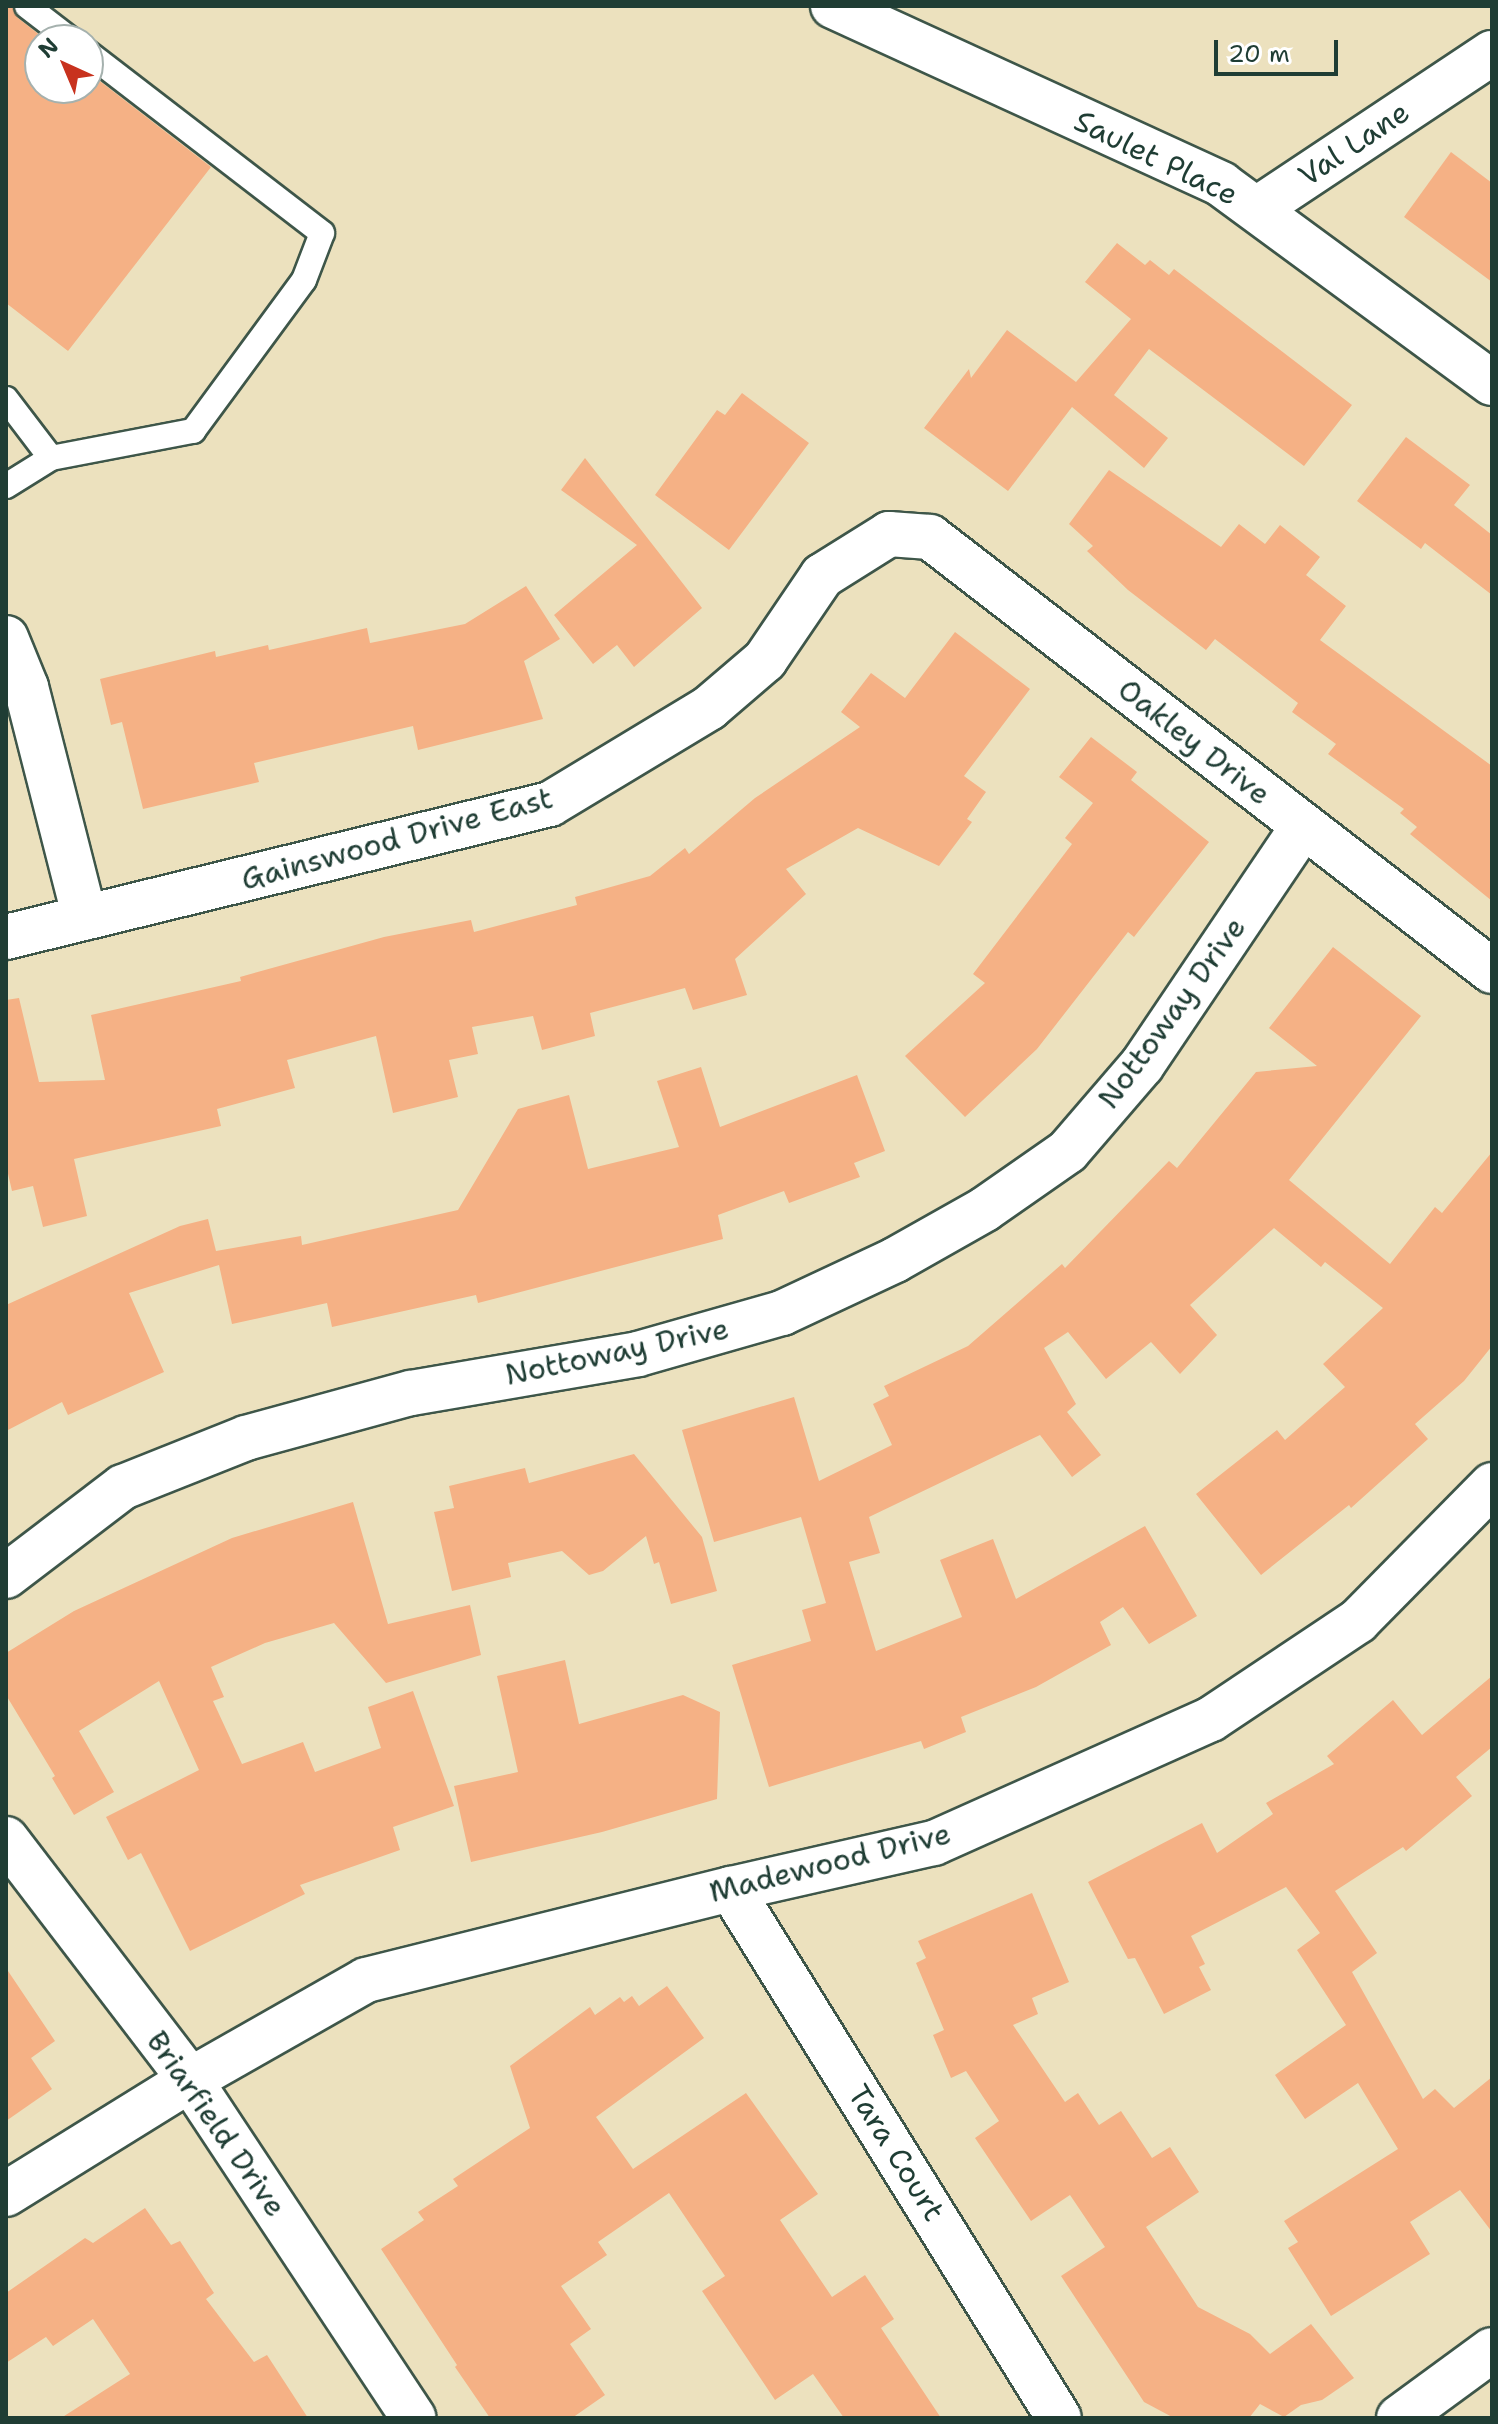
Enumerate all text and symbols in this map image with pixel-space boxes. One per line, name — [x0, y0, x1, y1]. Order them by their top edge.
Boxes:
north arrow — [24, 24, 104, 104]
scale bar — [1218, 24, 1342, 74]
text: N — [32, 31, 65, 64]
text: 20 m — [1228, 38, 1290, 70]
street label: Val Lane — [1292, 94, 1416, 194]
street label: Saulet Place — [1068, 103, 1244, 213]
street label: Oakley Drive — [1111, 671, 1277, 813]
street label: Gainswood Drive East — [237, 780, 557, 898]
street label: Nottoway Drive — [1090, 910, 1254, 1116]
street label: Nottoway Drive — [502, 1311, 732, 1393]
street label: Madewood Drive — [706, 1816, 954, 1910]
street label: Briarfield Drive — [139, 2024, 293, 2224]
street label: Tara Court — [840, 2078, 952, 2228]

